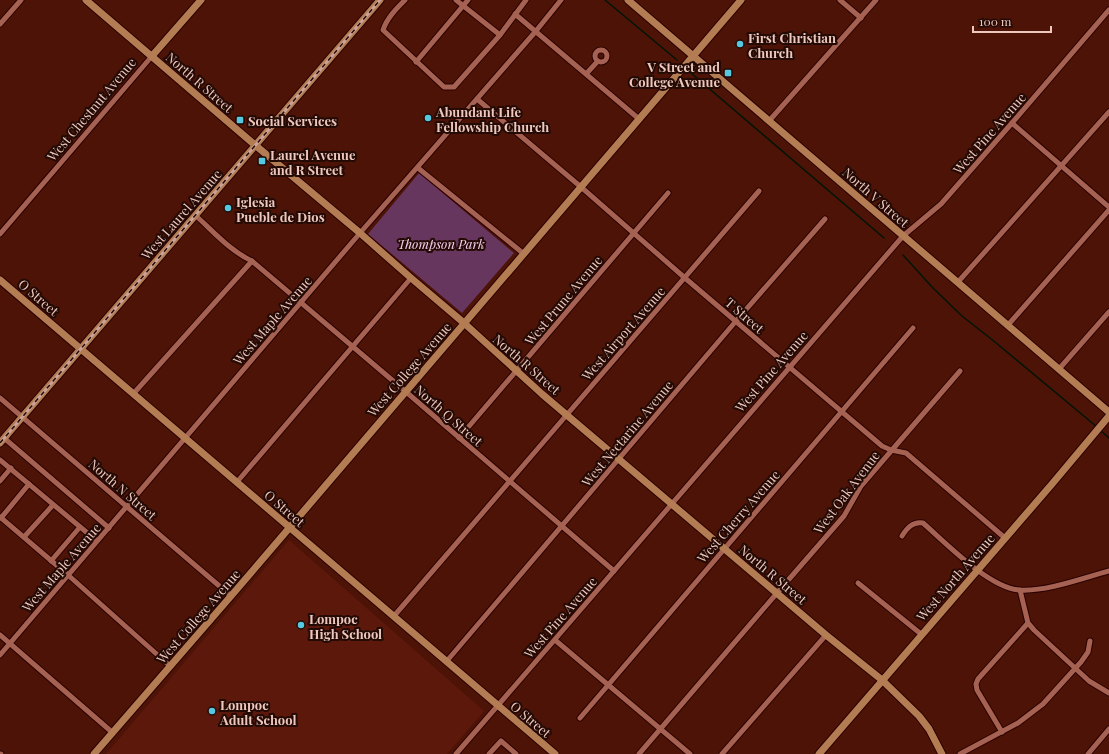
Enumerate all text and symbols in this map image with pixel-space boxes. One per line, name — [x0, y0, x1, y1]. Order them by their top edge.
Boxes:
scale bar — [973, 8, 1051, 34]
text: 100 m — [979, 13, 1012, 29]
place label: First Christian Church — [748, 29, 836, 61]
marker: First Christian Church — [735, 39, 745, 49]
street label: North R Street — [163, 48, 237, 116]
street label: West Chestnut Avenue — [42, 53, 140, 165]
place label: V Street and College Avenue — [629, 58, 720, 90]
marker: V Street and College Avenue — [723, 68, 733, 78]
street label: West Pine Avenue — [948, 88, 1029, 178]
place label: Abundant Life Fellowship Church — [435, 103, 549, 135]
place label: Social Services — [248, 112, 337, 129]
marker: Abundant Life Fellowship Church — [423, 113, 433, 123]
marker: Social Services — [235, 115, 245, 125]
place label: Laurel Avenue and R Street — [270, 146, 356, 178]
marker: Laurel Avenue and R Street — [257, 156, 267, 166]
street label: North V Street — [839, 163, 913, 231]
street label: West Laurel Avenue — [137, 165, 225, 263]
place label: Iglesia Pueble de Dios — [236, 193, 325, 225]
marker: Iglesia Pueble de Dios — [223, 203, 233, 213]
park label: Thompson Park — [397, 235, 485, 252]
street label: West Prune Avenue — [520, 251, 606, 349]
street label: West Maple Avenue — [228, 272, 315, 369]
street label: O Street — [15, 275, 63, 319]
street label: West Airport Avenue — [577, 282, 669, 384]
street label: T Street — [722, 294, 768, 337]
street label: West College Avenue — [363, 318, 455, 421]
street label: West Pine Avenue — [730, 326, 811, 416]
street label: North R Street — [490, 330, 564, 398]
street label: West Nectarine Avenue — [577, 376, 677, 490]
street label: North Q Street — [411, 381, 487, 450]
street label: West Oak Avenue — [809, 447, 883, 538]
street label: North N Street — [85, 455, 161, 523]
street label: West Cherry Avenue — [692, 466, 783, 567]
street label: O Street — [261, 486, 309, 530]
street label: West Maple Avenue — [17, 519, 104, 616]
street label: West North Avenue — [912, 529, 998, 625]
street label: North R Street — [735, 541, 811, 608]
street label: West College Avenue — [152, 565, 244, 668]
street label: West Pine Avenue — [519, 572, 600, 662]
place label: Lompoc High School — [309, 610, 382, 642]
marker: Lompoc High School — [296, 620, 306, 630]
place label: Lompoc Adult School — [219, 696, 296, 728]
street label: O Street — [507, 697, 555, 741]
marker: Lompoc Adult School — [207, 706, 217, 716]

